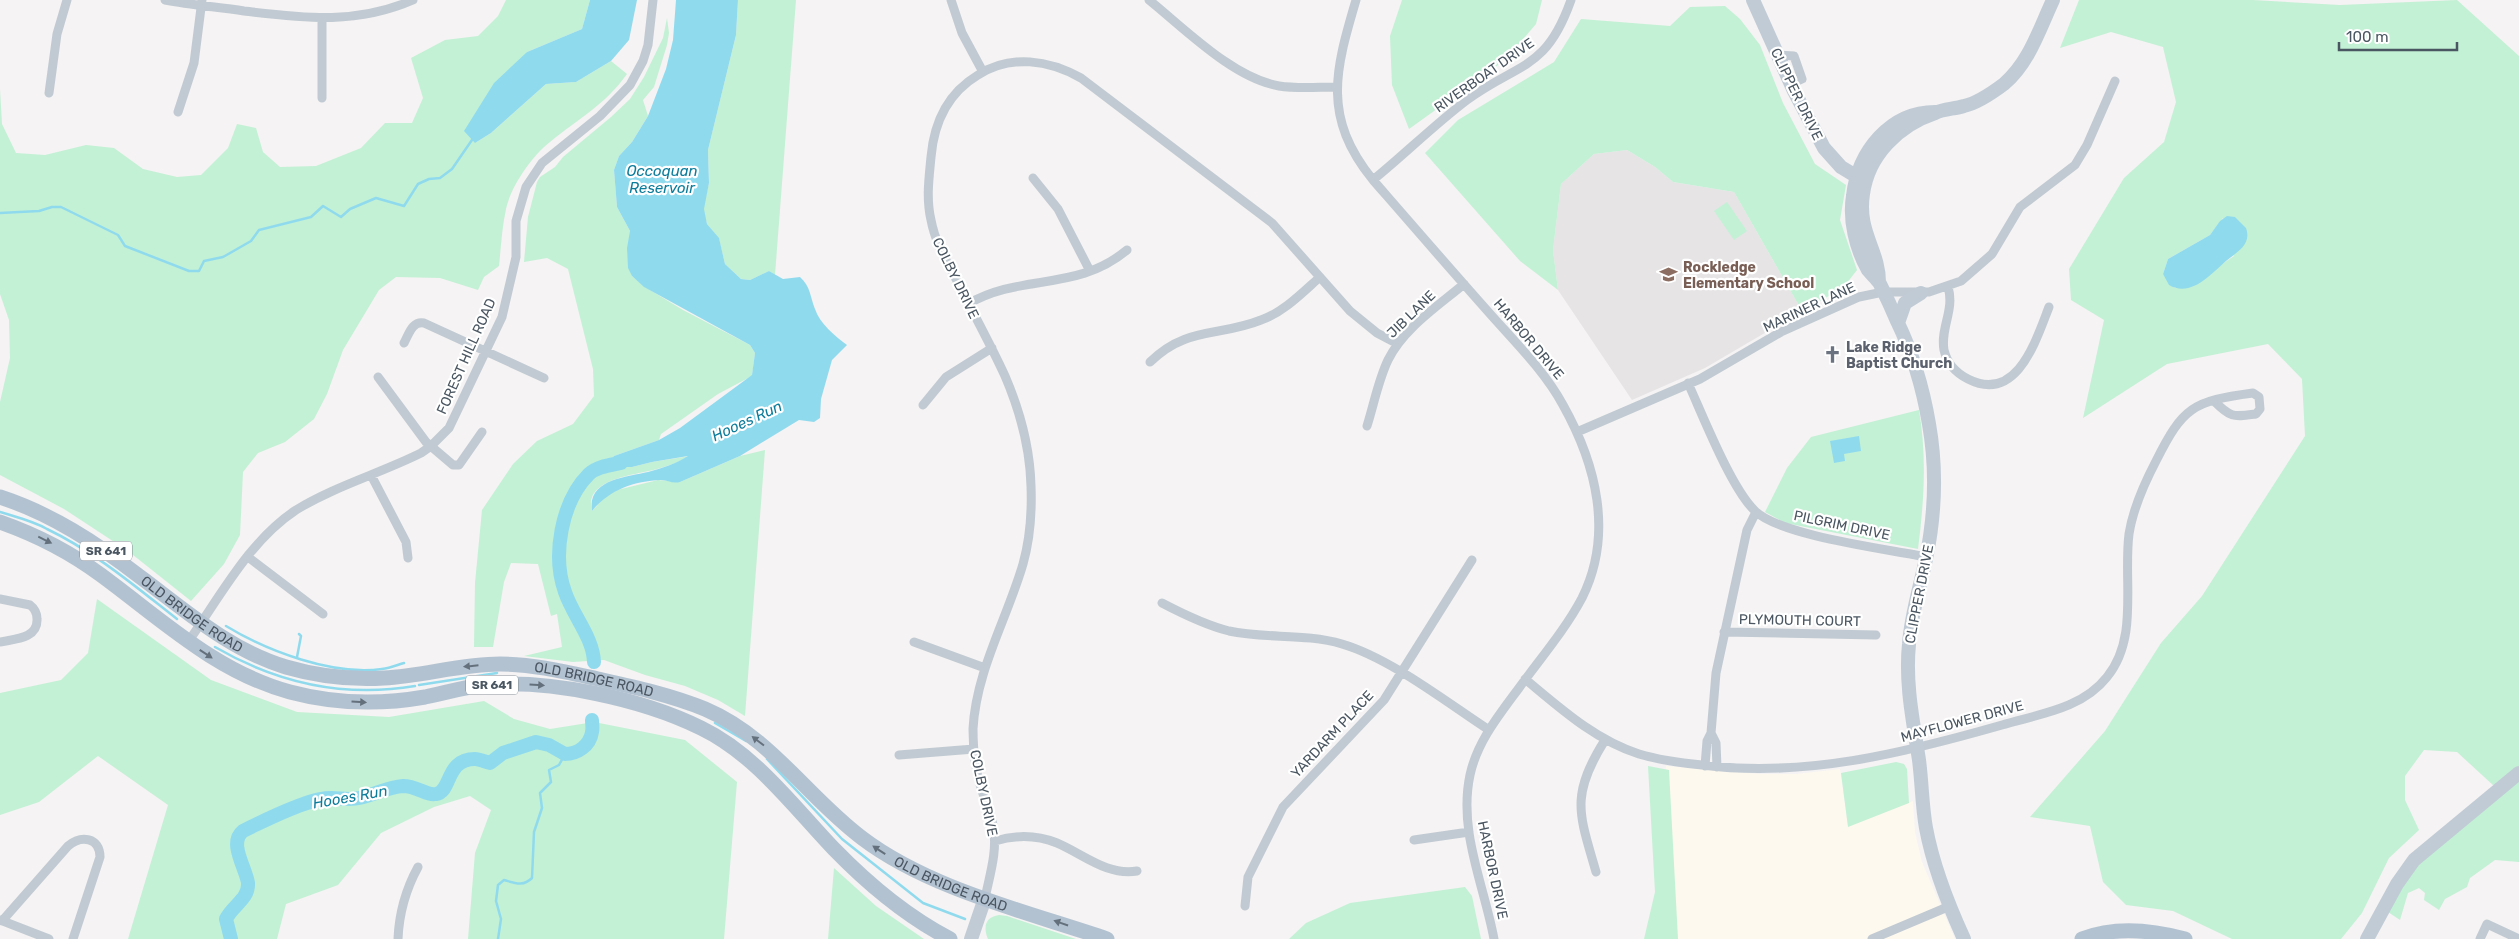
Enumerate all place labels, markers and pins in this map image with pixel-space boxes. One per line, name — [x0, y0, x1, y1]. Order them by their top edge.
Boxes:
place label: Rockledge Elementary School — [1683, 259, 1814, 292]
school or university icon: Rockledge Elementary School — [1659, 265, 1679, 285]
place label: Lake Ridge Baptist Church — [1846, 339, 1952, 372]
church icon: Lake Ridge Baptist Church — [1822, 345, 1842, 365]

